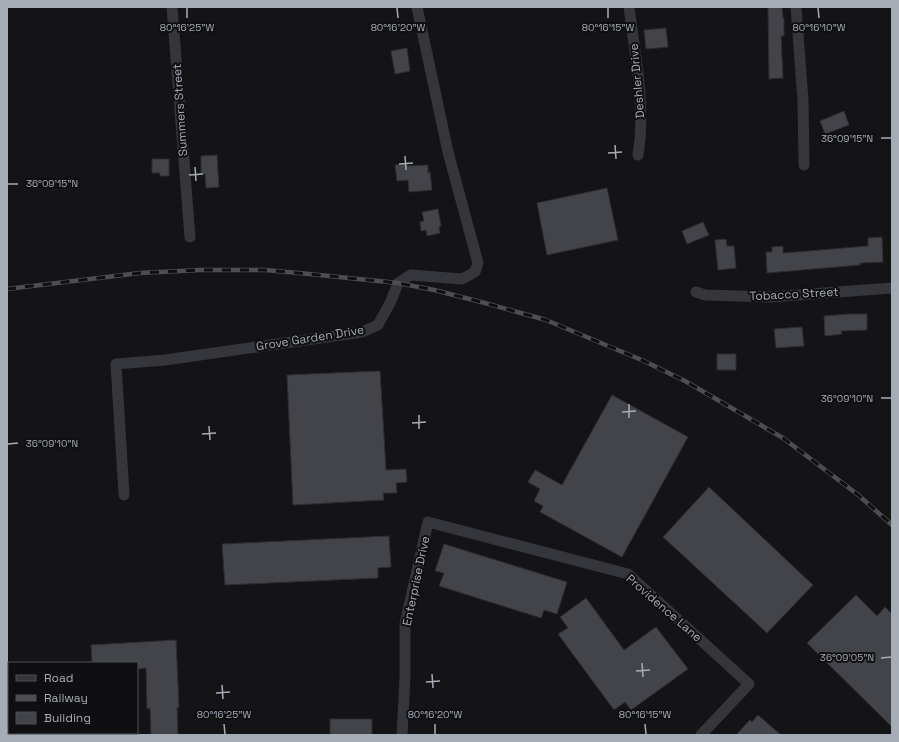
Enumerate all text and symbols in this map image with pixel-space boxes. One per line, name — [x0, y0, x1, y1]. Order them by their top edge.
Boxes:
text: 80°16'25"W — [160, 21, 214, 34]
text: 80°16'20"W — [371, 21, 426, 34]
text: 80°16'15"W — [582, 21, 634, 34]
text: 80°16'10"W — [793, 21, 846, 34]
street label: Deshler Drive — [626, 43, 648, 119]
street label: Summers Street — [169, 63, 191, 157]
text: 36°09'15"N — [821, 132, 873, 145]
text: 36°09'15"N — [26, 177, 78, 190]
street label: Tobacco Street — [749, 284, 839, 304]
street label: Grove Garden Drive — [255, 322, 365, 354]
text: 36°09'10"N — [821, 392, 873, 405]
text: 36°09'10"N — [26, 437, 78, 450]
street label: Enterprise Drive — [399, 535, 433, 627]
street label: Providence Lane — [623, 571, 705, 645]
text: 36°09'05"N — [820, 651, 874, 664]
legend — [8, 662, 138, 734]
text: Road — [44, 670, 73, 686]
text: Railway — [44, 690, 88, 706]
text: 80°16'25"W — [197, 708, 251, 721]
text: 80°16'20"W — [408, 708, 463, 721]
text: 80°16'15"W — [619, 708, 671, 721]
text: Building — [44, 710, 91, 726]

